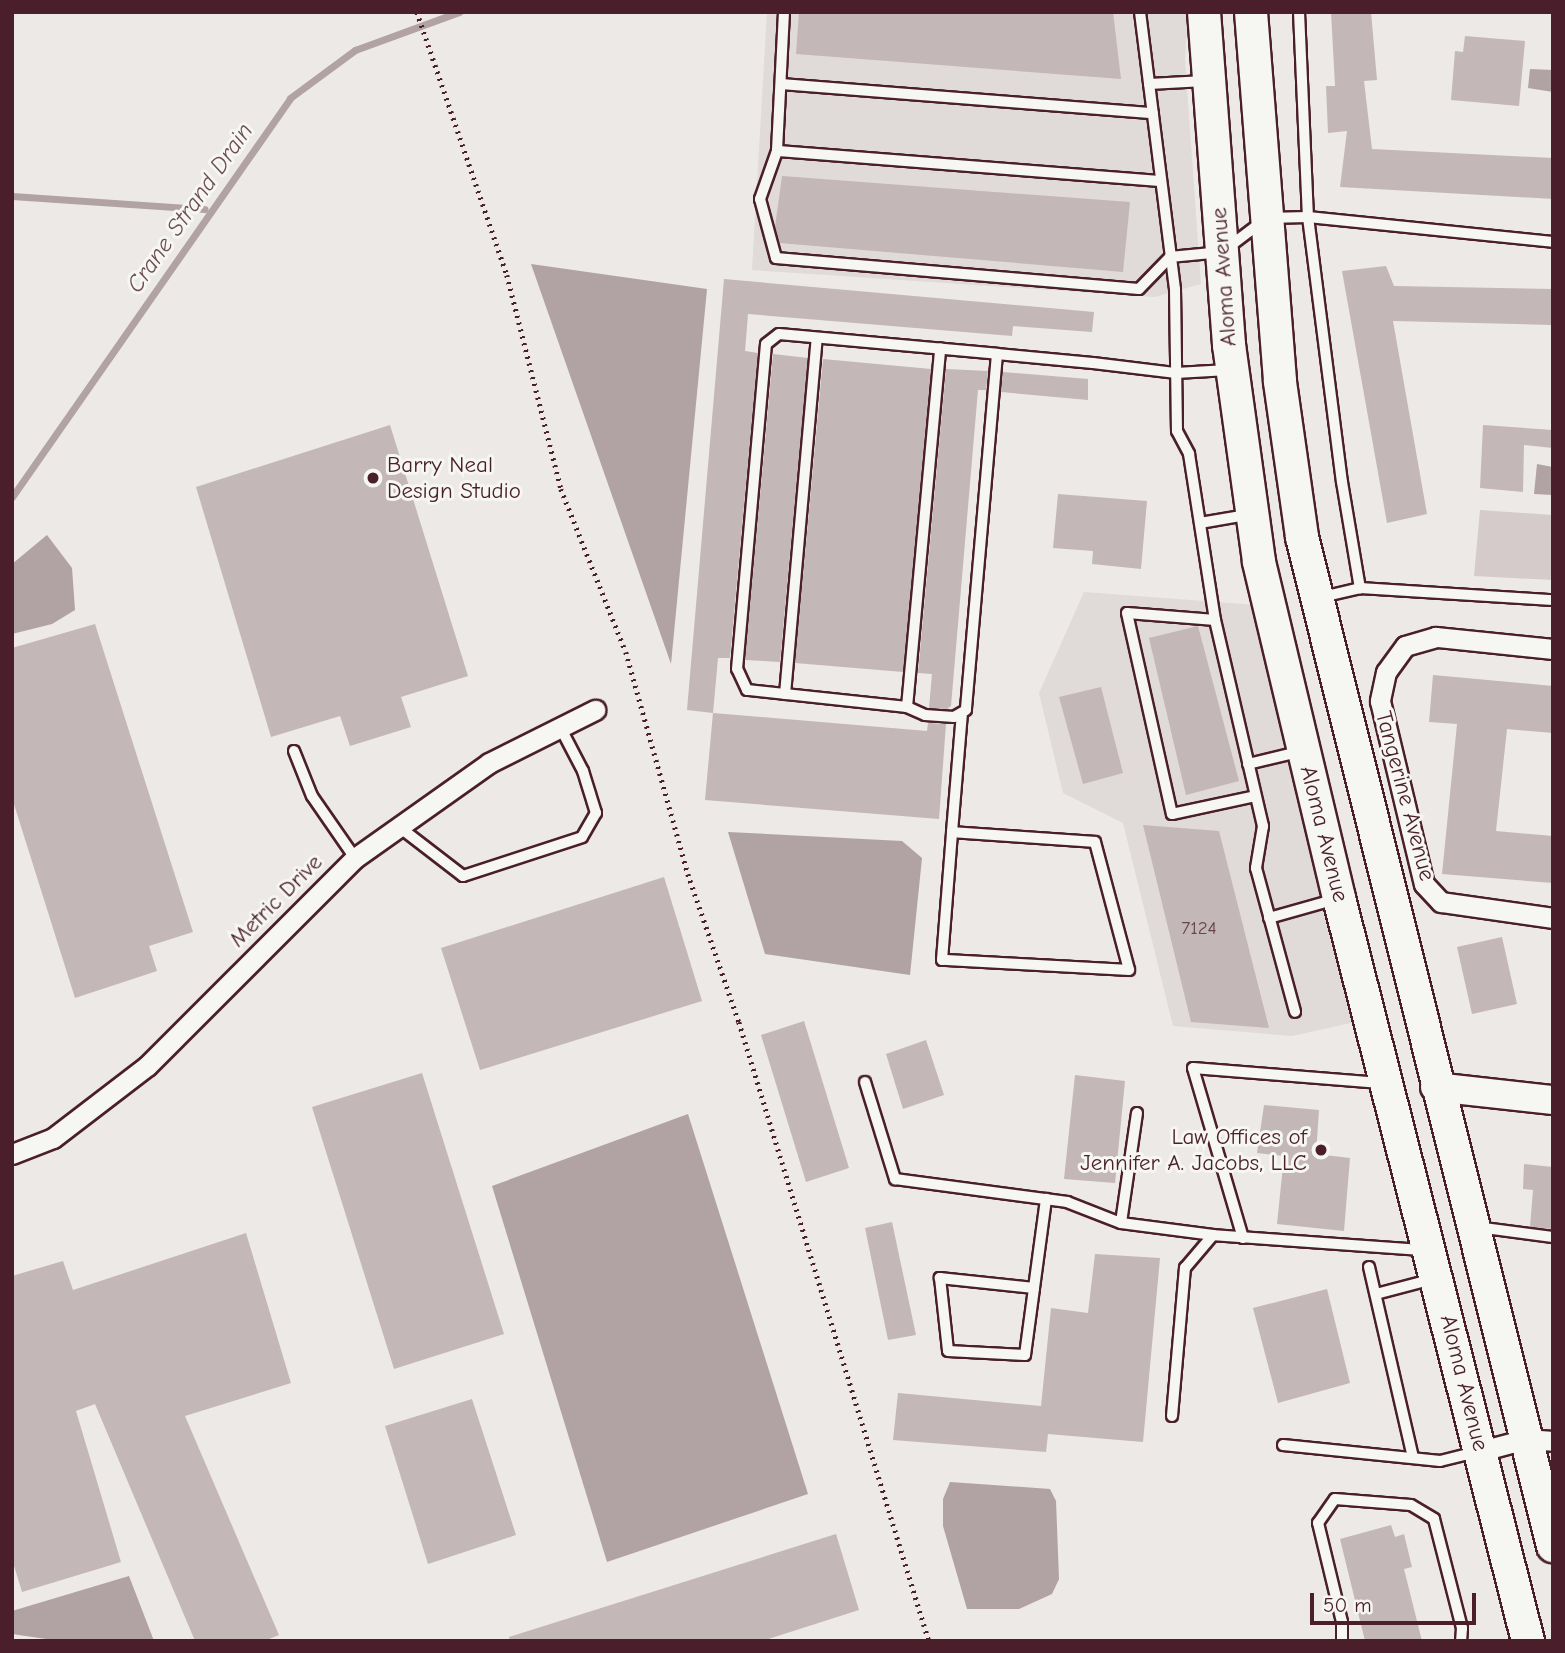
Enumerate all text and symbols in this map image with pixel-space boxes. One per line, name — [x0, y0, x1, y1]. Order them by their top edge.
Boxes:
water label: Crane Strand Drain — [121, 118, 259, 298]
street label: Aloma Avenue — [1205, 207, 1243, 347]
place label: Barry Neal Design Studio — [387, 451, 521, 505]
marker: Barry Neal Design Studio — [365, 470, 381, 486]
street label: Tangerine Avenue — [1369, 708, 1441, 884]
street label: Aloma Avenue — [1294, 763, 1354, 905]
street label: Metric Drive — [224, 849, 328, 953]
house number: 7124 — [1181, 918, 1217, 940]
place label: Law Offices of Jennifer A. Jacobs, LLC — [1080, 1123, 1307, 1177]
marker: Law Offices of Jennifer A. Jacobs, LLC — [1313, 1142, 1329, 1158]
street label: Aloma Avenue — [1434, 1312, 1494, 1454]
scale bar — [1313, 1580, 1479, 1624]
text: 50 m — [1323, 1593, 1372, 1617]

